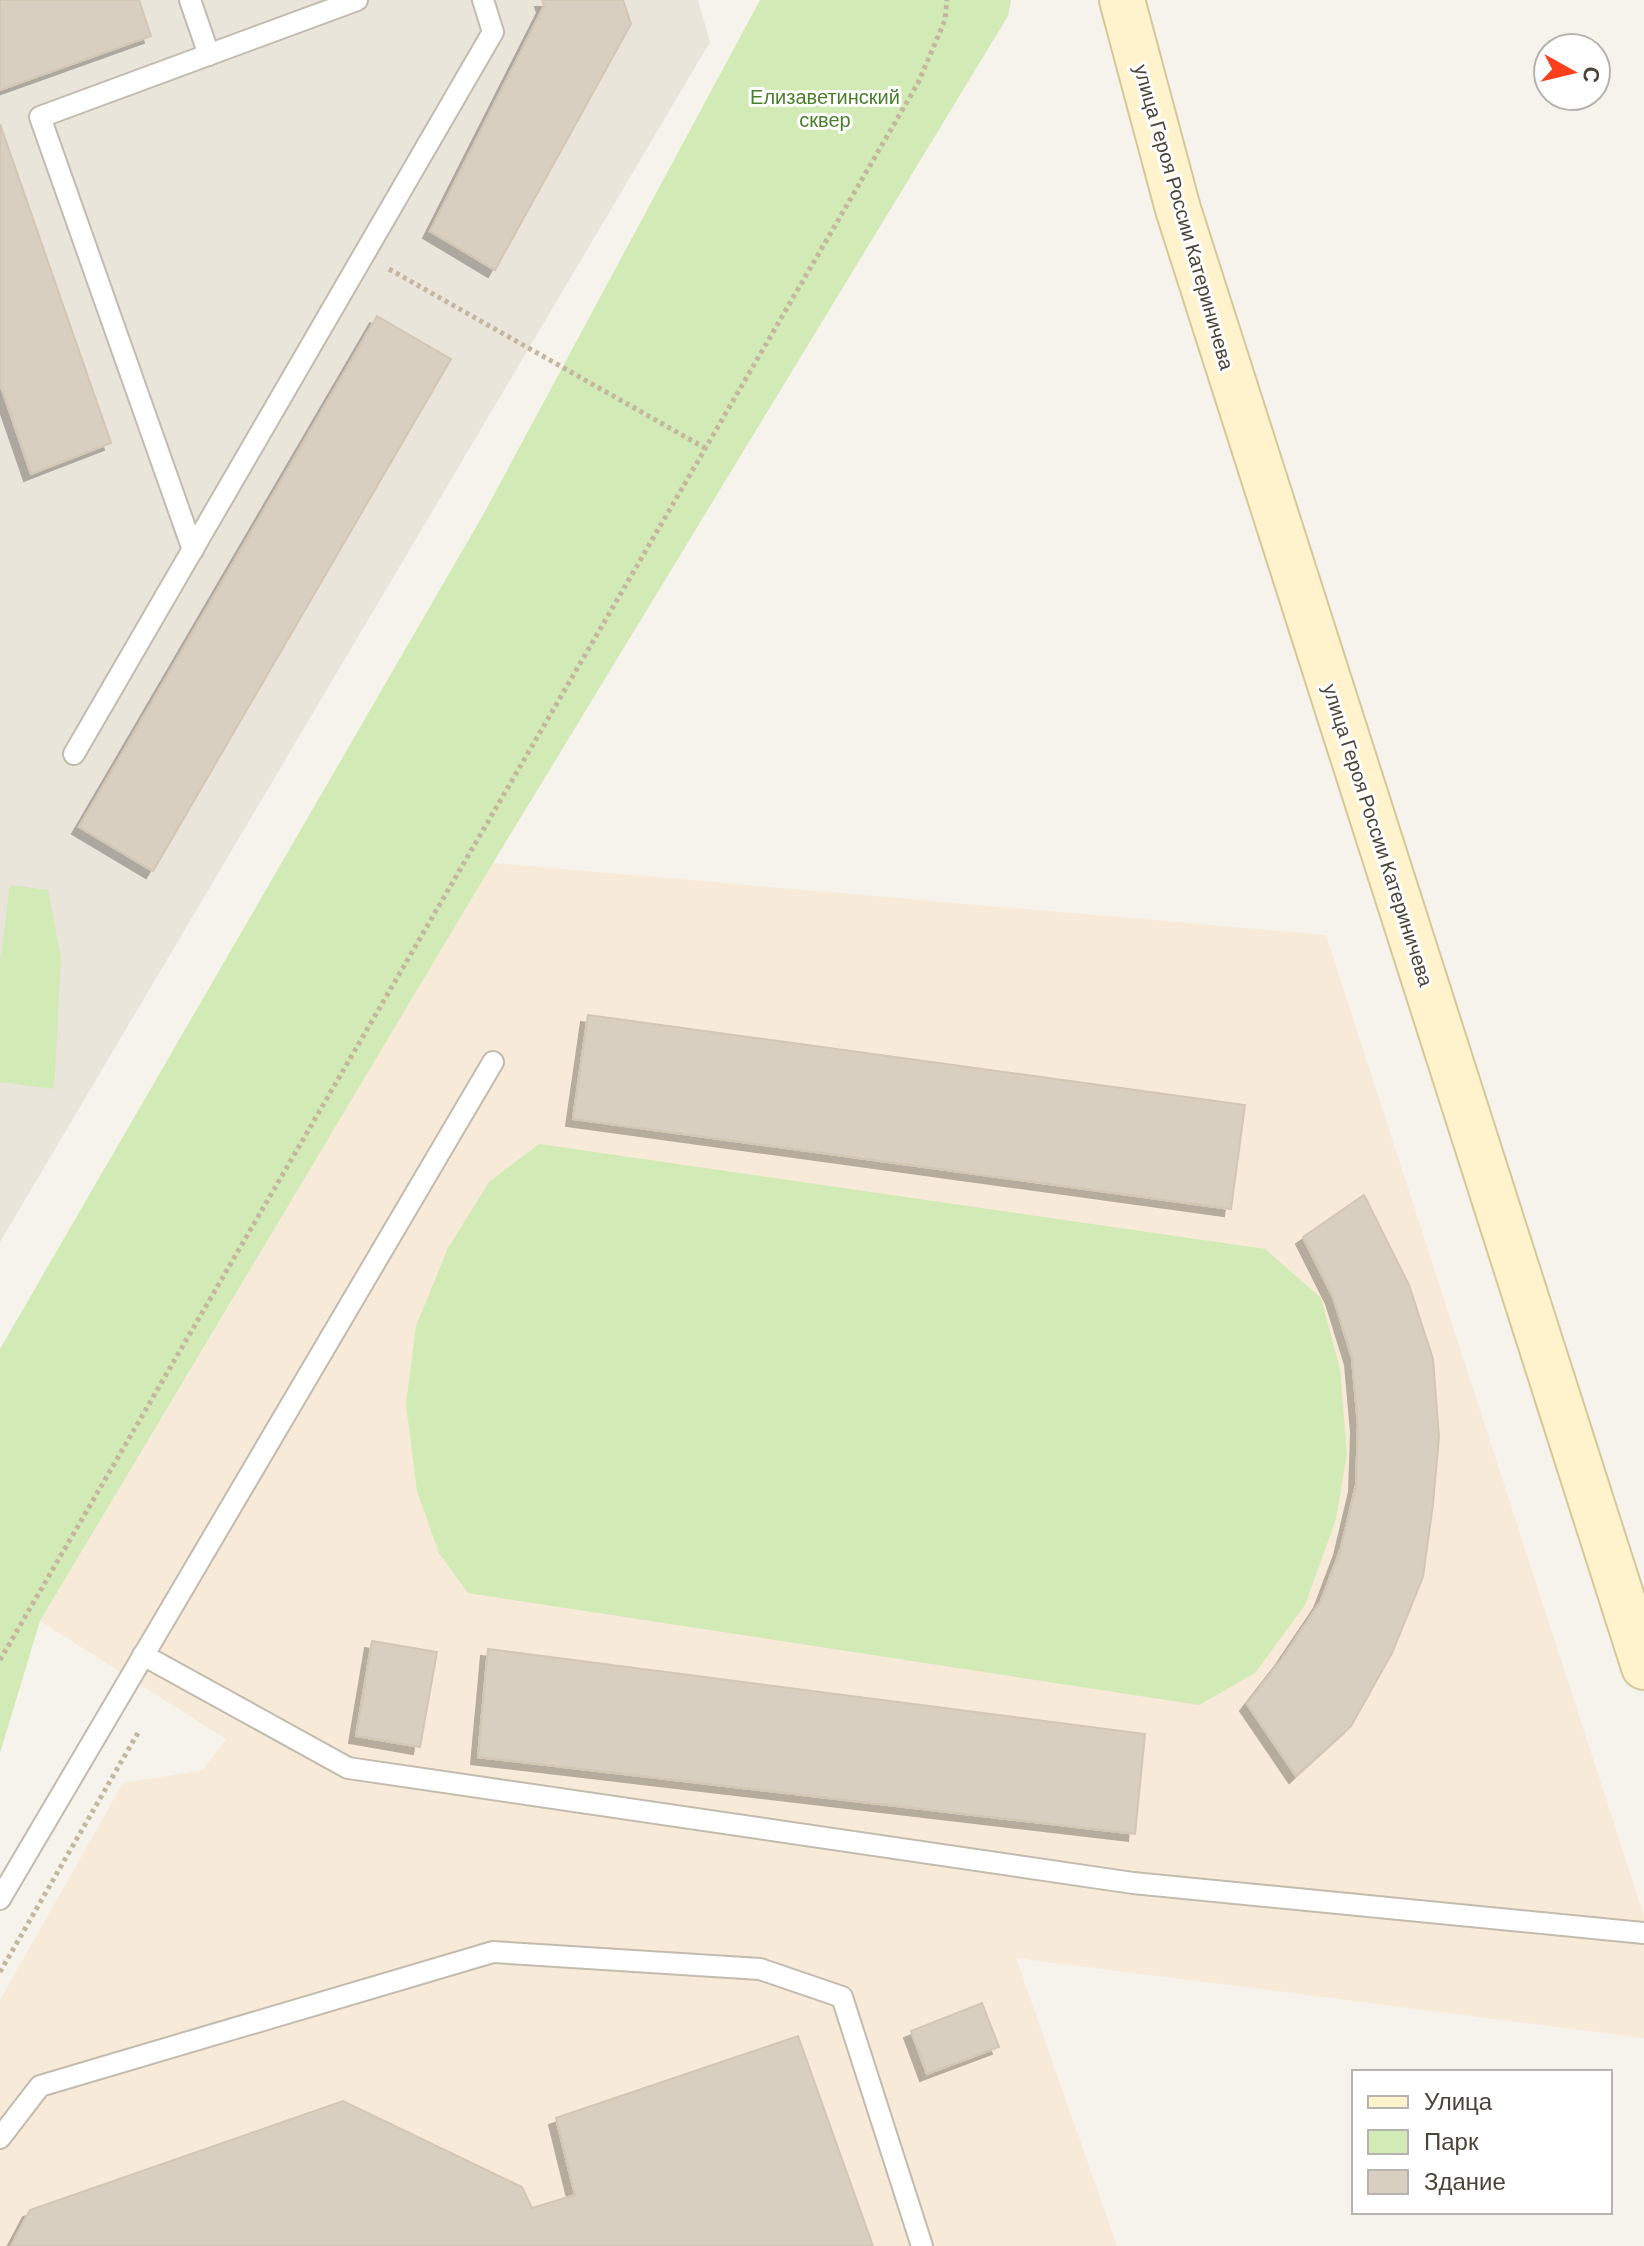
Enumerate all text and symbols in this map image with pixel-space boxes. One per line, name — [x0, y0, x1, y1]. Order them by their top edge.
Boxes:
north arrow — [1532, 32, 1612, 112]
street label: улица Героя России Катериничева — [1130, 61, 1240, 373]
text: С — [1579, 65, 1607, 85]
park label: Елизаветинский сквер — [750, 84, 900, 131]
street label: улица Героя России Катериничева — [1319, 680, 1440, 990]
legend — [1352, 2070, 1612, 2214]
text: Улица — [1424, 2086, 1493, 2115]
text: Парк — [1424, 2126, 1479, 2155]
text: Здание — [1424, 2166, 1506, 2195]

